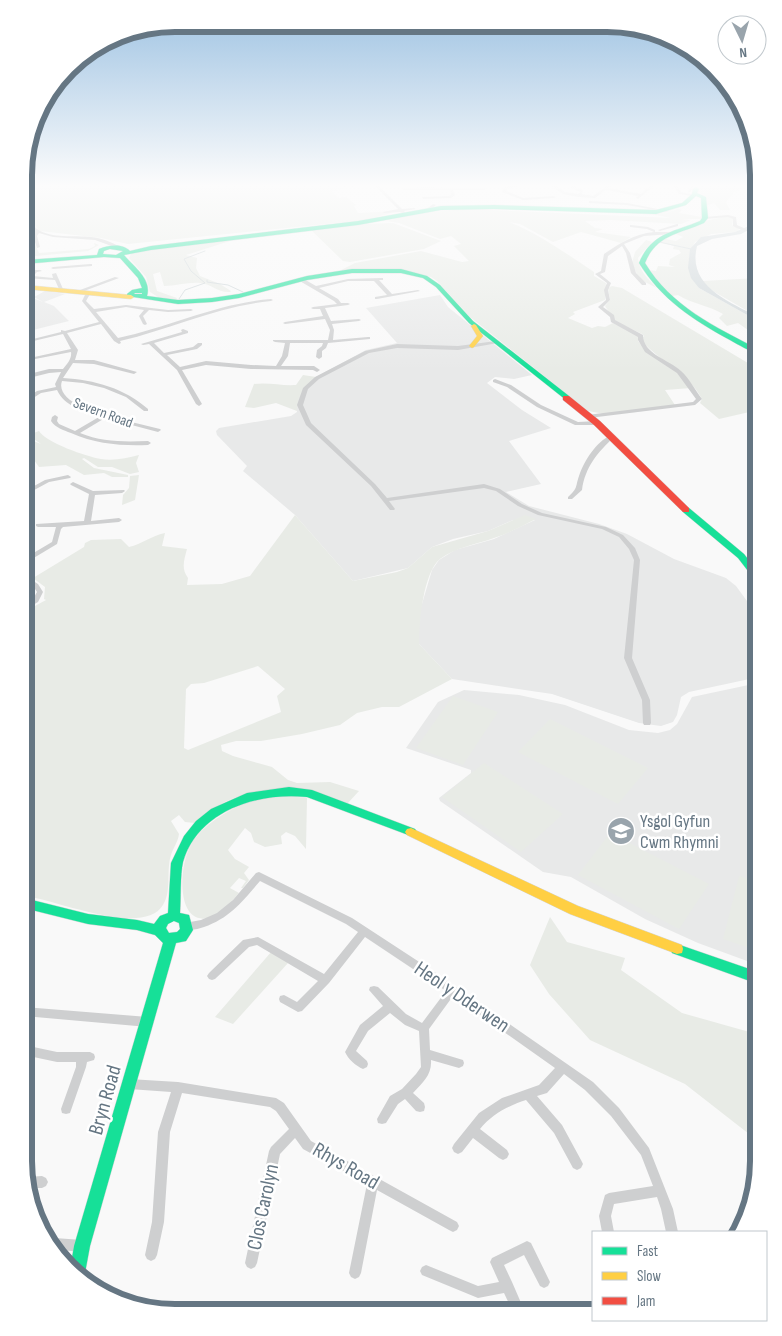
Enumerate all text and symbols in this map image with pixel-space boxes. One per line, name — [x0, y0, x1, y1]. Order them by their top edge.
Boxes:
north arrow — [717, 15, 767, 65]
text: N — [739, 44, 748, 61]
street label: Severn Road — [71, 393, 135, 433]
place label: Ysgol Gyfun Cwm Rhymni — [640, 811, 719, 853]
school or university icon: Ysgol Gyfun Cwm Rhymni — [606, 816, 636, 846]
street label: Heol y Dderwen — [410, 956, 514, 1038]
street label: Bryn Road — [83, 1062, 127, 1138]
street label: Rhys Road — [308, 1137, 384, 1195]
street label: Clos Carolyn — [242, 1162, 284, 1252]
legend — [592, 1231, 767, 1321]
text: Fast — [637, 1242, 659, 1261]
text: Slow — [637, 1267, 661, 1286]
text: Jam — [636, 1292, 655, 1311]

